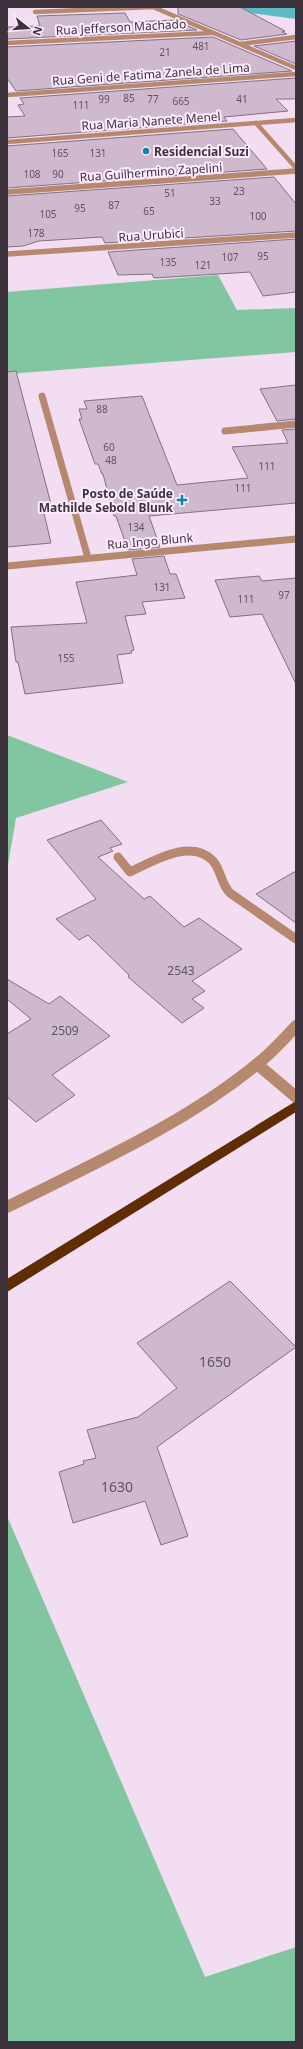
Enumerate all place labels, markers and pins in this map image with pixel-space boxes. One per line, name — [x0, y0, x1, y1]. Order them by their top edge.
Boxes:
place label: Residencial Suzi — [154, 143, 249, 160]
marker: Residencial Suzi — [141, 146, 151, 156]
place label: Posto de Saúde Mathilde Sebold Blunk — [39, 485, 174, 516]
marker: Posto de Saúde Mathilde Sebold Blunk — [176, 494, 188, 506]

